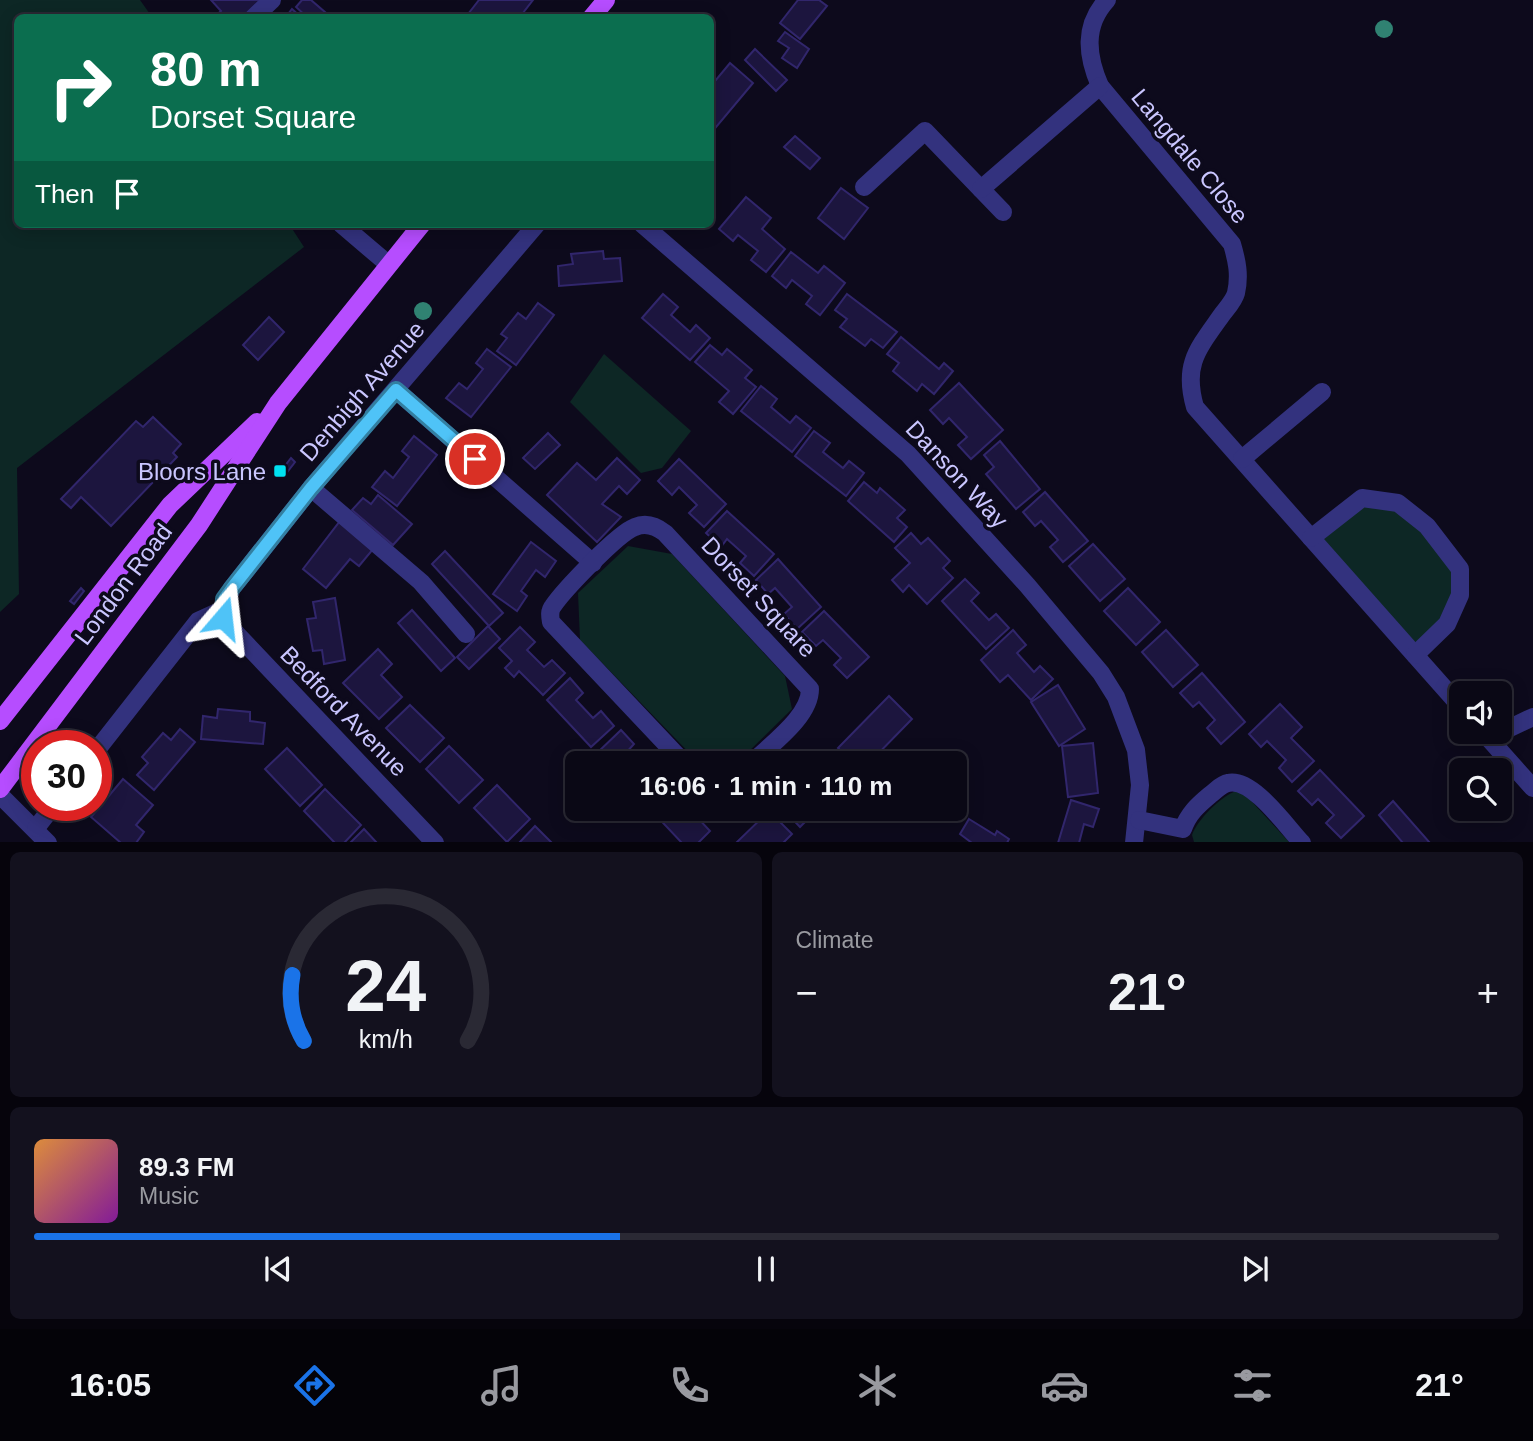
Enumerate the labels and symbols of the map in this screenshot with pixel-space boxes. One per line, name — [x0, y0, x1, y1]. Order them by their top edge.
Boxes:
street label: Langdale Close — [1126, 83, 1254, 229]
street label: Denbigh Avenue — [294, 316, 430, 466]
street label: Danson Way — [901, 415, 1013, 533]
pin — [445, 429, 505, 489]
place label: Bloors Lane — [138, 458, 266, 485]
marker: Bloors Lane — [272, 463, 288, 479]
street label: London Road — [69, 518, 177, 650]
street label: Dorset Square — [696, 531, 822, 663]
position arrow — [186, 581, 260, 655]
street label: Bedford Avenue — [275, 640, 413, 782]
speed limit sign: 30 — [21, 730, 112, 821]

